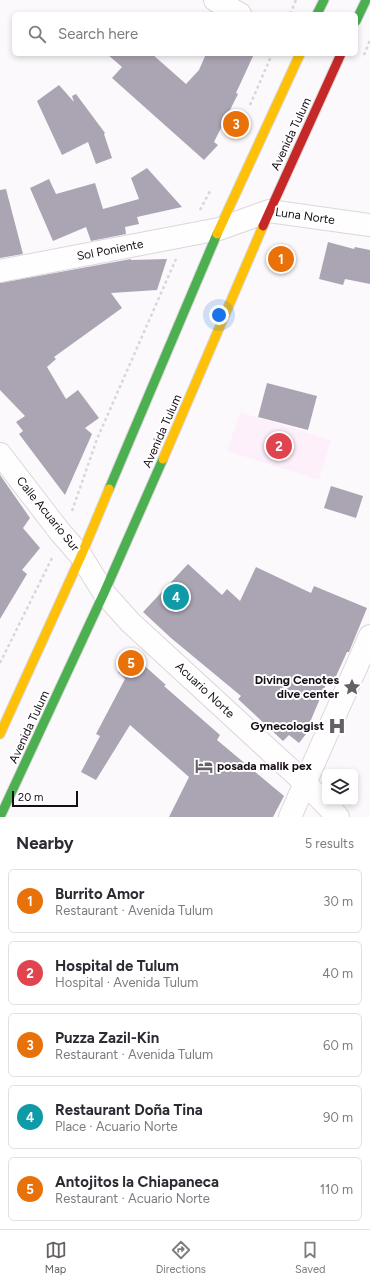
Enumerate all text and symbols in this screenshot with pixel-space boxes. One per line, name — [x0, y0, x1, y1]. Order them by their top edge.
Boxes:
search box — [12, 12, 358, 56]
icon: search — [26, 23, 48, 45]
text: Search here — [58, 25, 138, 43]
street label: Avenida Tulum — [268, 95, 314, 173]
pin: 3 — [223, 109, 249, 139]
street label: Luna Norte — [274, 205, 336, 227]
street label: Sol Poniente — [76, 237, 145, 263]
pin: 1 — [268, 244, 294, 274]
your location — [209, 305, 229, 325]
street label: Avenida Tulum — [140, 392, 184, 470]
pin: 2 — [266, 431, 292, 461]
street label: Calle Acuario Sur — [14, 474, 82, 554]
pin: 4 — [163, 582, 189, 612]
pin: 5 — [118, 648, 144, 678]
street label: Acuario Norte — [173, 659, 238, 721]
place label: Diving Cenotes dive center — [255, 673, 339, 701]
place icon: Diving Cenotes dive center — [342, 677, 362, 697]
street label: Avenida Tulum — [6, 688, 52, 766]
hospital icon: Gynecologist — [327, 716, 347, 736]
place label: Gynecologist — [250, 719, 324, 733]
hotel icon: posada malik pex — [194, 756, 214, 776]
place label: posada malik pex — [217, 759, 312, 773]
map controls — [322, 769, 358, 805]
button: layers — [322, 769, 358, 805]
scale bar — [12, 789, 78, 808]
text: 20 m — [18, 791, 43, 804]
text: Nearby — [16, 833, 74, 853]
text: 5 results — [305, 836, 354, 851]
text: Burrito Amor — [55, 885, 144, 903]
text: 1 — [27, 894, 33, 909]
text: 30 m — [323, 894, 353, 909]
text: Restaurant · Avenida Tulum — [55, 903, 213, 918]
text: Hospital de Tulum — [55, 957, 179, 975]
text: 2 — [26, 966, 34, 981]
text: 40 m — [322, 966, 353, 981]
text: Hospital · Avenida Tulum — [55, 975, 198, 990]
text: Puzza Zazil-Kin — [55, 1029, 159, 1047]
text: 3 — [26, 1038, 34, 1053]
text: 60 m — [323, 1038, 353, 1053]
text: Restaurant · Avenida Tulum — [55, 1047, 213, 1062]
text: Restaurant Doña Tina — [55, 1101, 203, 1119]
text: 4 — [26, 1110, 34, 1125]
text: 90 m — [323, 1110, 353, 1125]
text: Place · Acuario Norte — [55, 1119, 178, 1134]
text: Antojitos la Chiapaneca — [55, 1173, 219, 1191]
text: 5 — [26, 1182, 34, 1197]
text: 110 m — [320, 1182, 353, 1197]
text: Restaurant · Acuario Norte — [55, 1191, 210, 1206]
tab: Map — [45, 1239, 67, 1276]
tab: Directions — [156, 1239, 206, 1276]
tab: Saved — [295, 1239, 325, 1276]

